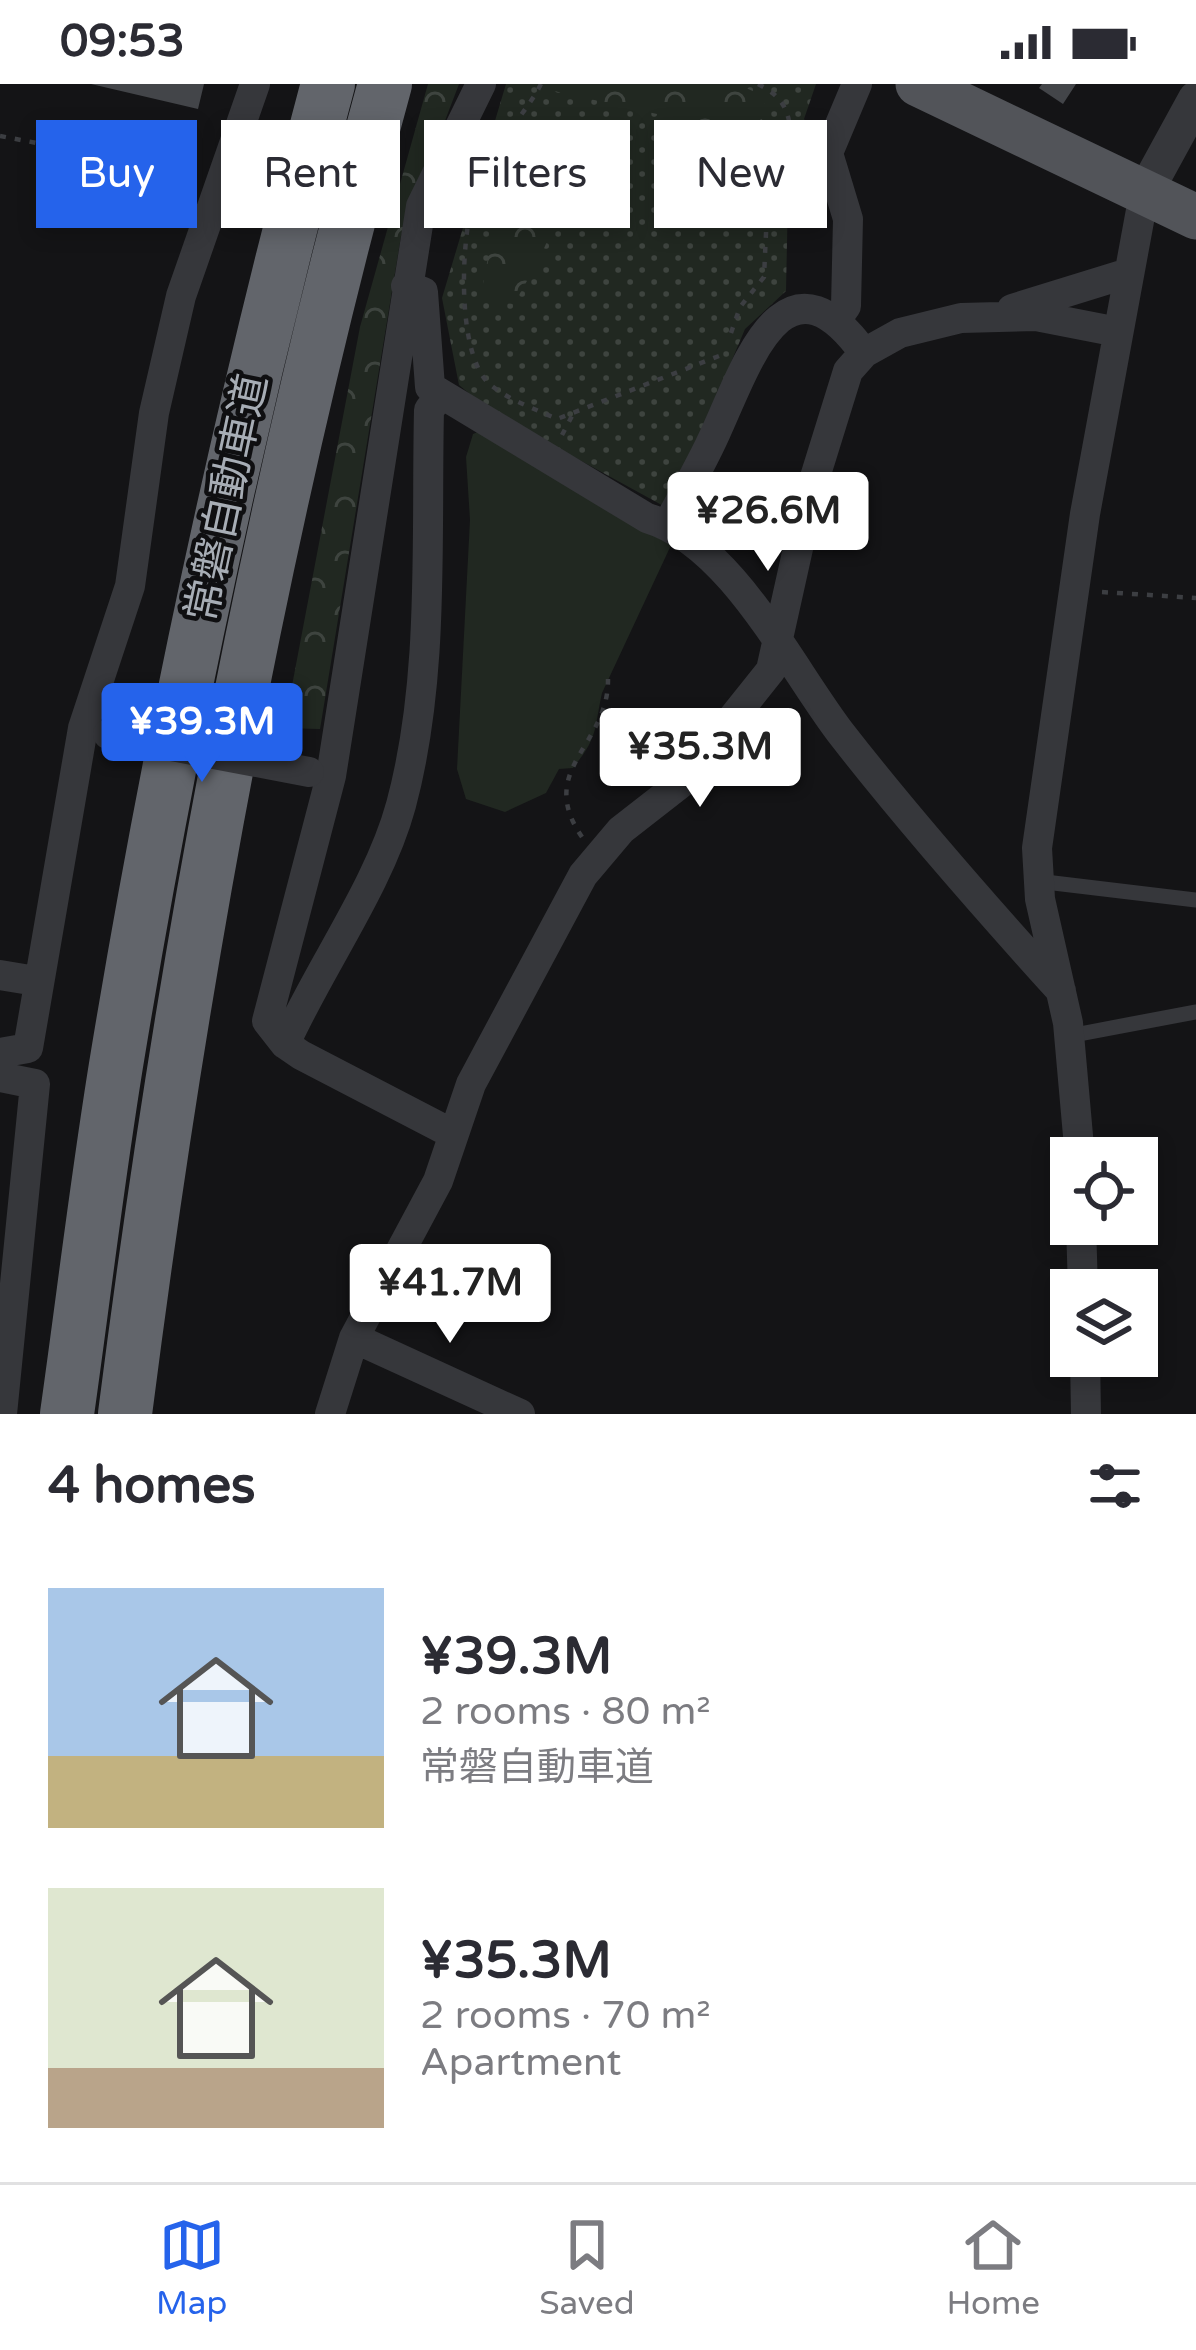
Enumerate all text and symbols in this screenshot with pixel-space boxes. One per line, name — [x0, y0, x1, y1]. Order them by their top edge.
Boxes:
text: 09:53 — [60, 15, 185, 69]
chip: Buy — [36, 120, 197, 228]
chip: Rent — [221, 120, 400, 228]
chip: Filters — [424, 120, 630, 228]
chip: New — [654, 120, 827, 228]
street label: 常磐自動車道 — [176, 369, 278, 627]
pin: ¥26.6M — [670, 472, 866, 574]
text: ¥26.6M — [695, 487, 841, 534]
pin: ¥39.3M — [104, 683, 300, 785]
text: ¥39.3M — [129, 698, 275, 745]
pin: ¥35.3M — [602, 708, 798, 810]
text: ¥35.3M — [627, 723, 773, 770]
map controls — [1050, 1137, 1158, 1377]
button: locate — [1050, 1137, 1158, 1245]
pin: ¥41.7M — [352, 1244, 548, 1346]
text: ¥41.7M — [377, 1259, 523, 1306]
button: layers — [1050, 1269, 1158, 1377]
icon: filters — [1082, 1453, 1148, 1519]
text: 4 homes — [48, 1455, 256, 1517]
text: ¥39.3M — [420, 1626, 612, 1688]
icon: home — [144, 1636, 288, 1780]
text: 2 rooms · 80 m² — [420, 1688, 711, 1735]
text: 常磐自動車道 — [420, 1744, 654, 1791]
text: ¥35.3M — [420, 1930, 612, 1992]
icon: home — [144, 1936, 288, 2080]
text: 2 rooms · 70 m² — [420, 1992, 711, 2039]
text: Apartment — [420, 2039, 621, 2086]
tab: Map — [156, 2212, 227, 2323]
tab: Saved — [539, 2212, 635, 2323]
tab: Home — [947, 2212, 1040, 2323]

